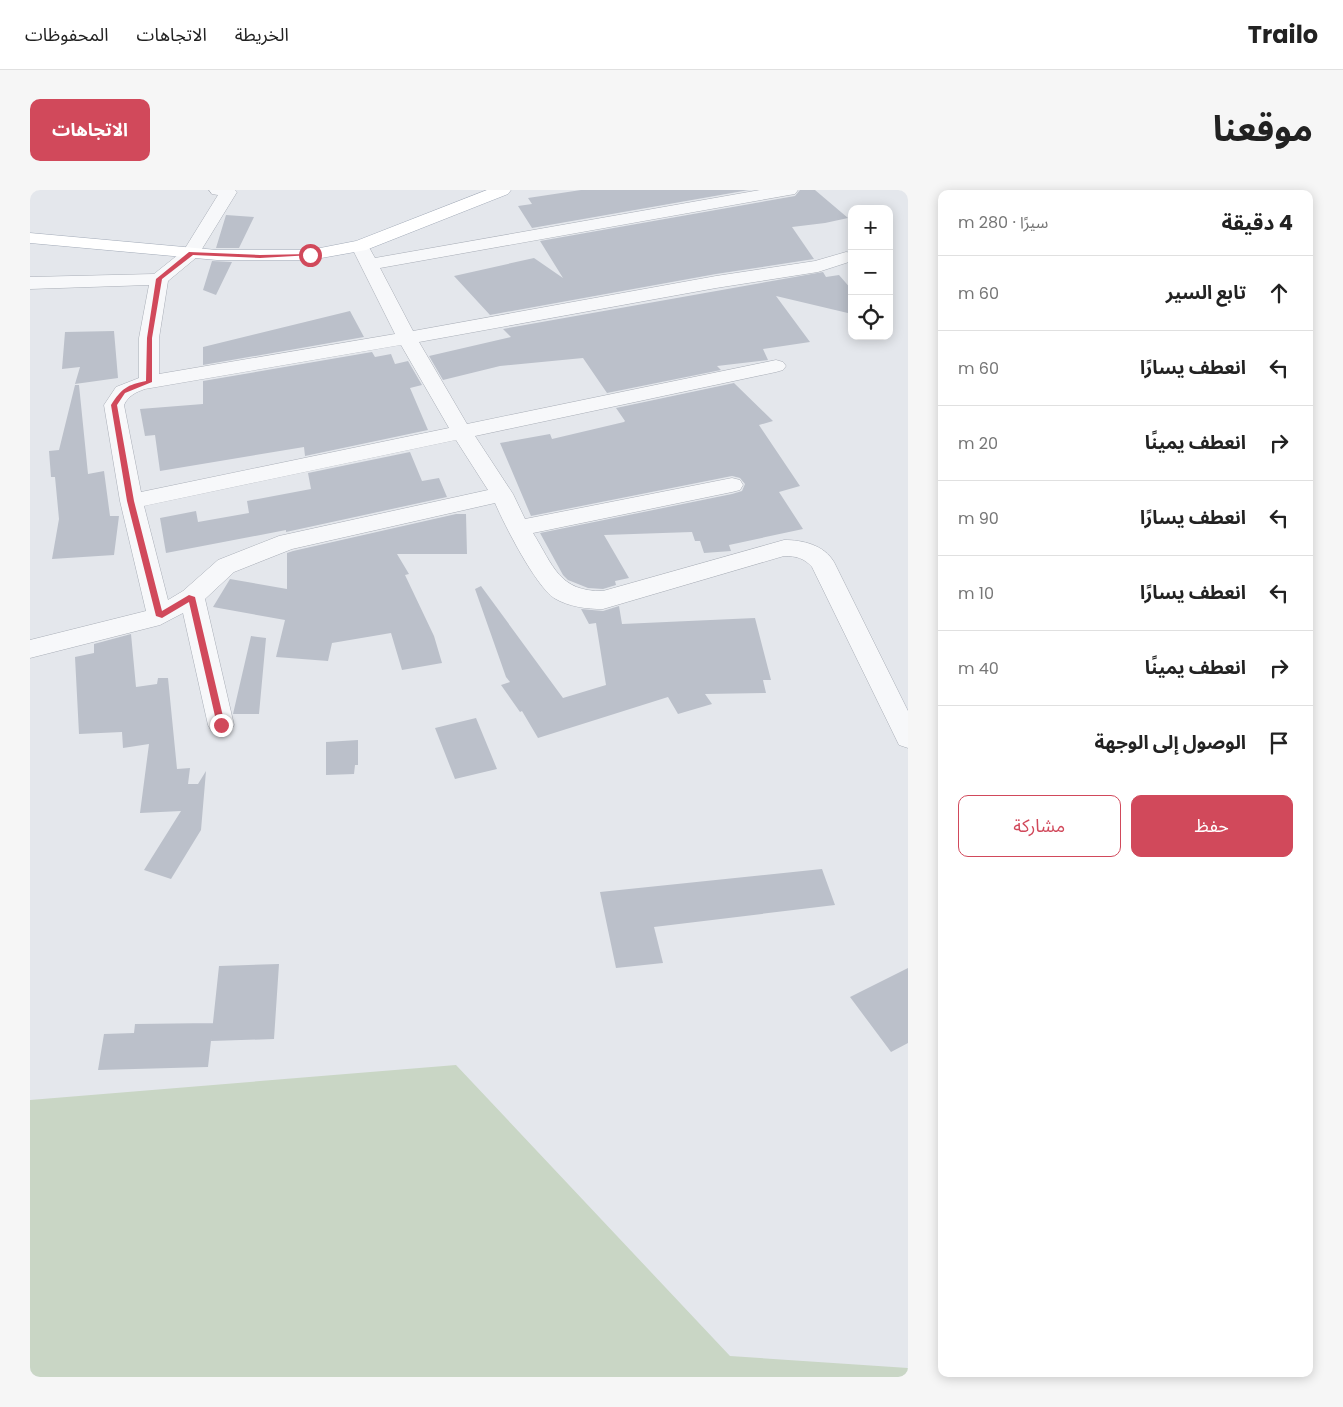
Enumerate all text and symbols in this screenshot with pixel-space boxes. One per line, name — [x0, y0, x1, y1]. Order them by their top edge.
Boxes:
text: Trailo — [1248, 18, 1318, 51]
text: المحفوظات — [25, 22, 109, 47]
text: الاتجاهات — [137, 22, 207, 47]
text: الخريطة — [235, 22, 289, 47]
button: الاتجاهات — [30, 99, 150, 161]
text: موقعنا — [1213, 104, 1313, 153]
map controls — [848, 205, 893, 340]
button: + — [848, 205, 893, 250]
text: 4 دقيقة — [1221, 208, 1293, 237]
text: سيرًا · 280 m — [958, 211, 1048, 234]
route start — [299, 244, 322, 267]
button: − — [848, 250, 893, 295]
text: تابع السير — [1166, 279, 1246, 306]
icon: ahead — [1265, 279, 1293, 307]
text: 60 m — [958, 282, 999, 305]
button: locate — [848, 295, 893, 340]
text: انعطف يسارًا — [1140, 354, 1246, 381]
icon: left — [1265, 354, 1293, 382]
text: 60 m — [958, 357, 999, 380]
text: انعطف يمينًا — [1145, 429, 1246, 456]
icon: right — [1265, 429, 1293, 457]
text: 20 m — [958, 432, 998, 455]
text: انعطف يسارًا — [1140, 504, 1246, 531]
icon: left — [1265, 504, 1293, 532]
text: 90 m — [958, 507, 999, 530]
text: انعطف يسارًا — [1140, 579, 1246, 606]
icon: left — [1265, 579, 1293, 607]
text: 10 m — [958, 582, 994, 605]
text: انعطف يمينًا — [1145, 654, 1246, 681]
icon: right — [1265, 654, 1293, 682]
text: 40 m — [958, 657, 999, 680]
route end — [210, 714, 233, 737]
text: الوصول إلى الوجهة — [1094, 729, 1246, 756]
icon: arrive — [1265, 729, 1293, 757]
button: مشاركة — [958, 795, 1121, 857]
button: حفظ — [1131, 795, 1293, 857]

